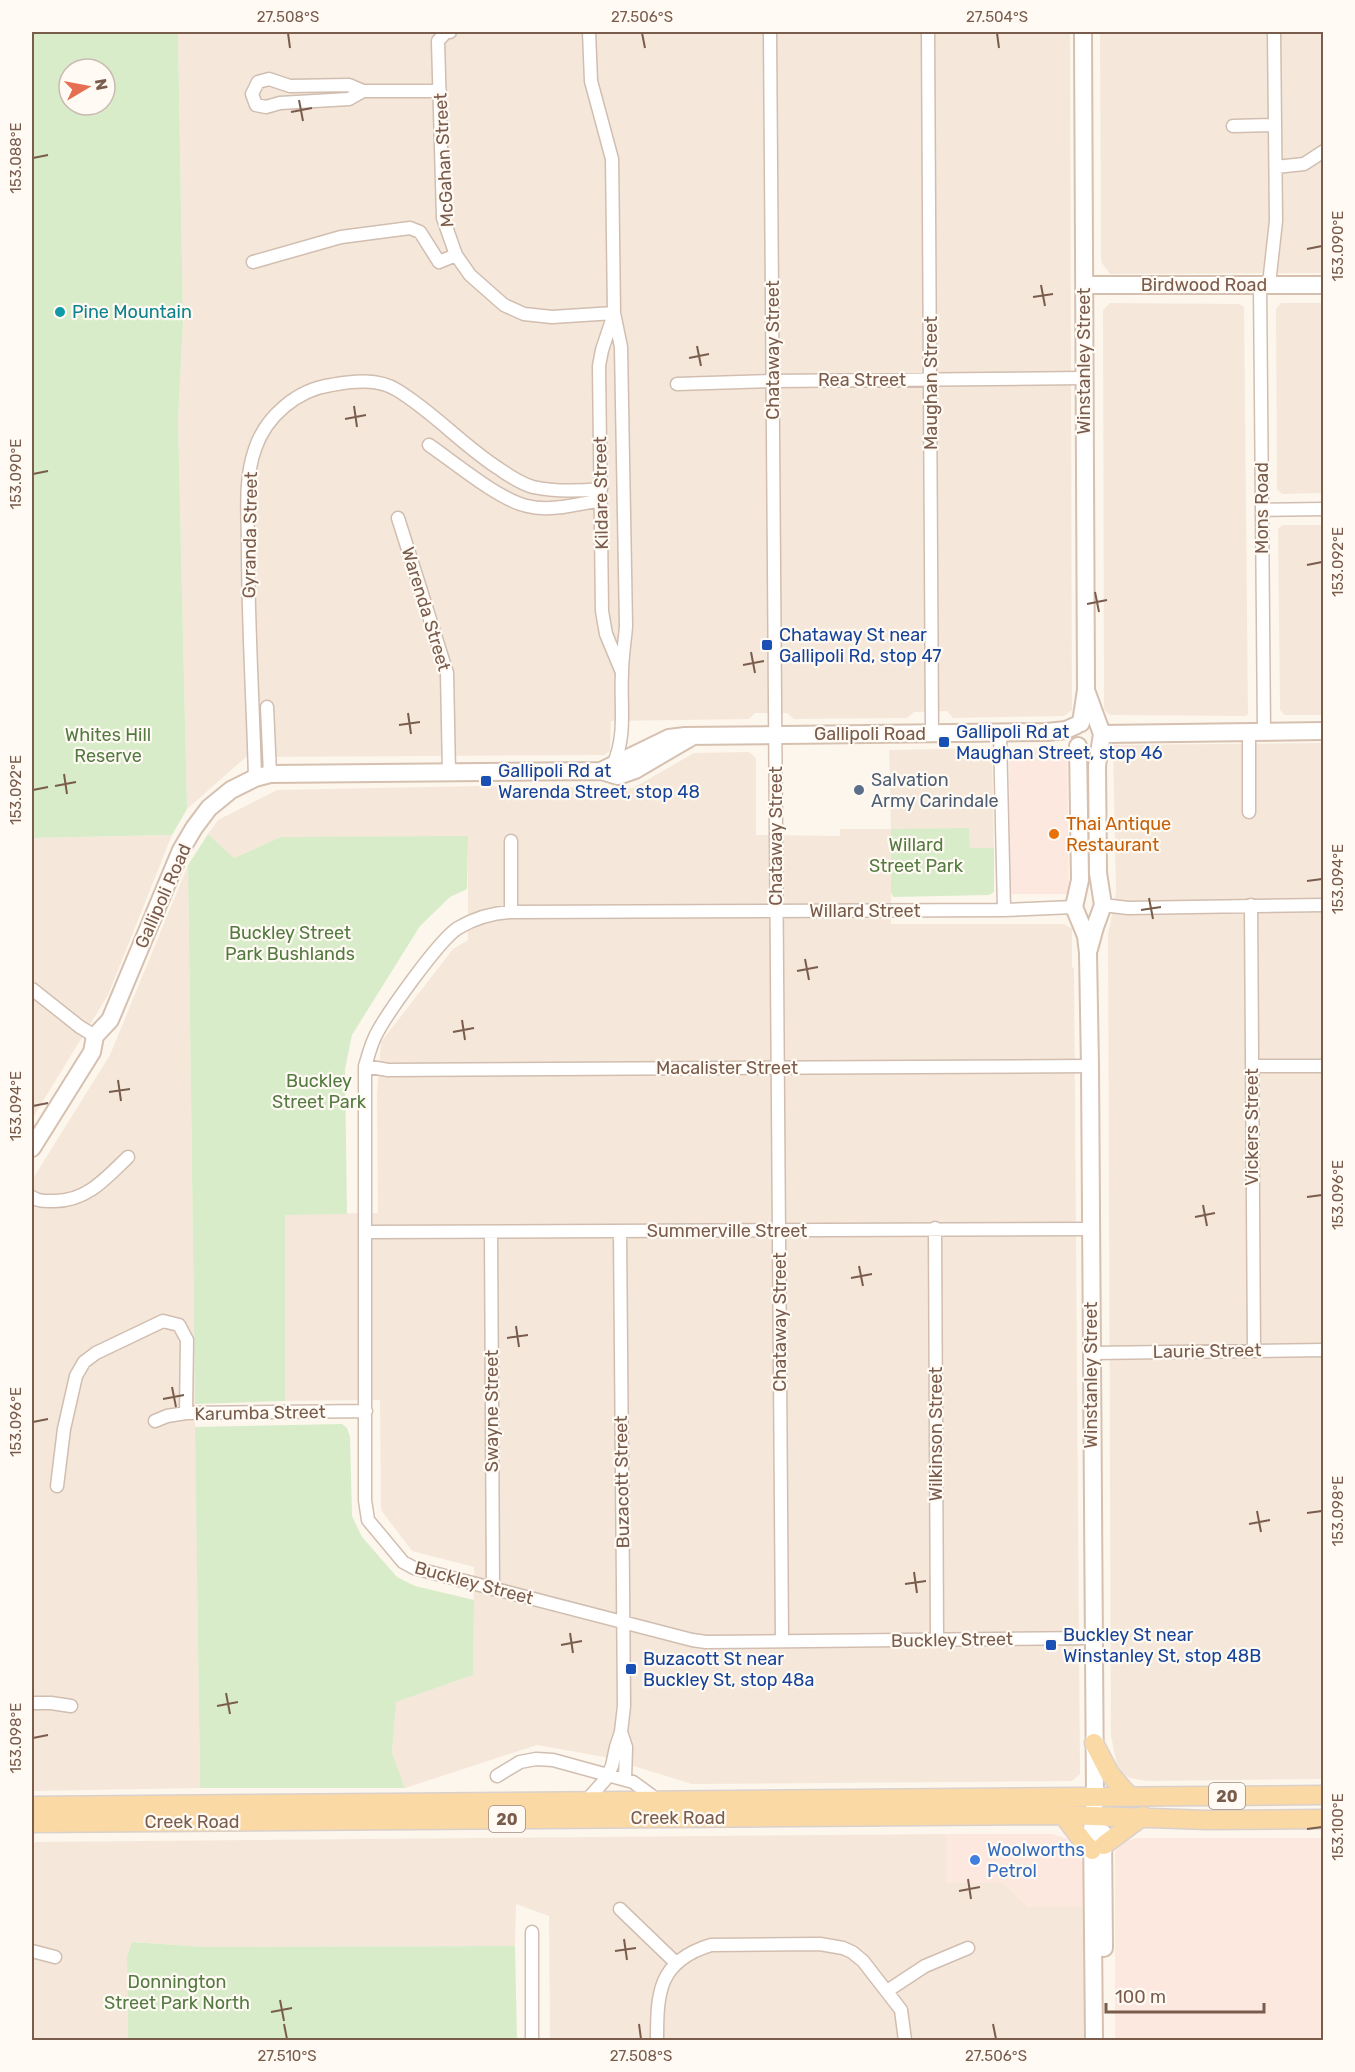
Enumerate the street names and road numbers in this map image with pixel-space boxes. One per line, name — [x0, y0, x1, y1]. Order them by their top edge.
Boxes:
street label: McGahan Street — [429, 92, 459, 228]
street label: Birdwood Road — [1141, 274, 1267, 296]
street label: Chataway Street — [762, 280, 784, 420]
street label: Winstanley Street — [1073, 288, 1095, 434]
street label: Maughan Street — [920, 316, 942, 450]
street label: Rea Street — [818, 369, 906, 391]
street label: Kildare Street — [589, 436, 613, 550]
street label: Mons Road — [1251, 462, 1273, 554]
street label: Gyranda Street — [238, 471, 262, 599]
street label: Warenda Street — [397, 544, 455, 674]
street label: Gallipoli Road — [814, 723, 926, 745]
street label: Chataway Street — [765, 766, 787, 906]
street label: Gallipoli Road — [130, 840, 196, 952]
street label: Willard Street — [809, 900, 921, 922]
street label: Macalister Street — [656, 1057, 798, 1079]
street label: Vickers Street — [1241, 1068, 1263, 1186]
street label: Summerville Street — [647, 1220, 807, 1242]
street label: Chataway Street — [769, 1252, 791, 1392]
street label: Winstanley Street — [1080, 1302, 1102, 1448]
street label: Laurie Street — [1152, 1339, 1262, 1363]
street label: Swayne Street — [481, 1350, 503, 1472]
street label: Wilkinson Street — [925, 1367, 947, 1501]
street label: Karumba Street — [194, 1401, 326, 1425]
street label: Buzacott Street — [610, 1415, 634, 1549]
street label: Buckley Street — [412, 1557, 536, 1609]
street label: Buckley Street — [891, 1628, 1013, 1652]
road number: 20 — [1209, 1783, 1245, 1809]
road number: 20 — [489, 1806, 525, 1832]
street label: Creek Road — [631, 1807, 726, 1829]
street label: Creek Road — [145, 1811, 240, 1833]

